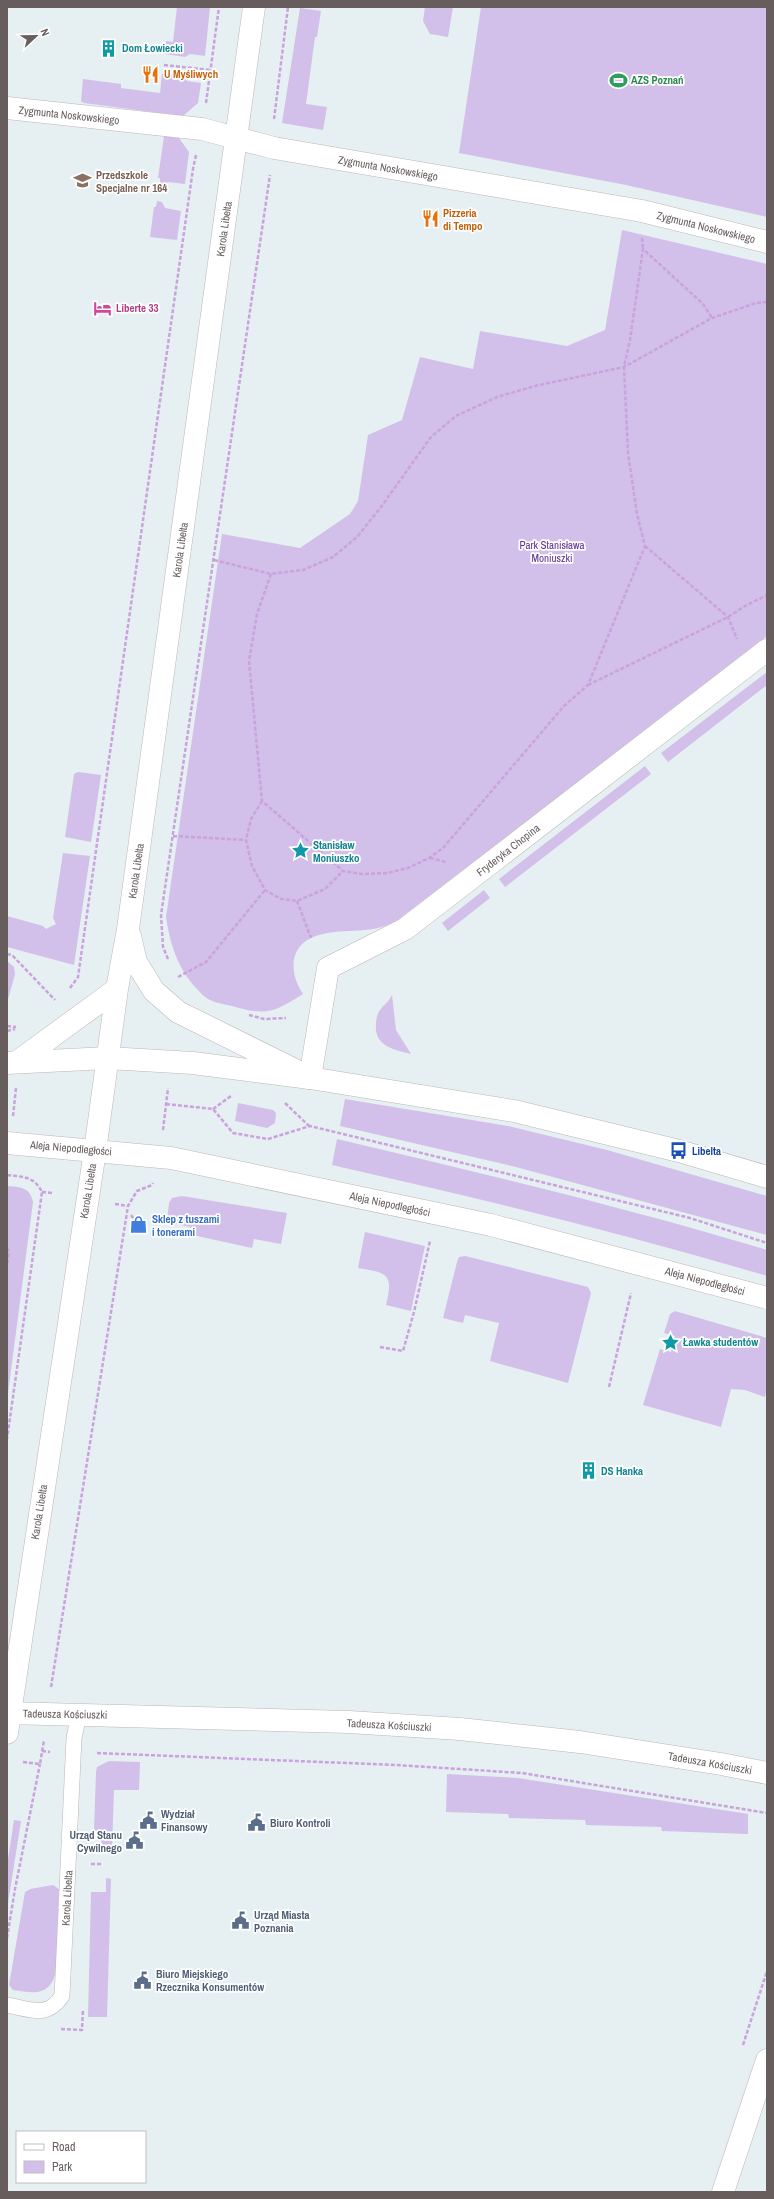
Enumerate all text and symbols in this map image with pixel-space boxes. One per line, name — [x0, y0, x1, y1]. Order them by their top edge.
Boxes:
north arrow — [16, 16, 56, 56]
text: N — [38, 27, 53, 38]
building icon: Dom Łowiecki — [99, 38, 119, 58]
place label: Dom Łowiecki — [122, 41, 183, 55]
restaurant icon: U Myśliwych — [141, 64, 161, 84]
place label: U Myśliwych — [164, 67, 218, 81]
sports icon: AZS Poznań — [608, 70, 628, 90]
place label: AZS Poznań — [631, 73, 684, 87]
street label: Zygmunta Noskowskiego — [18, 103, 120, 127]
street label: Zygmunta Noskowskiego — [337, 152, 439, 184]
place label: Przedszkole Specjalne nr 164 — [96, 168, 167, 195]
school or university icon: Przedszkole Specjalne nr 164 — [73, 171, 93, 191]
street label: Karola Libelta — [213, 200, 235, 258]
place label: Pizzeria di Tempo — [443, 206, 483, 233]
street label: Zygmunta Noskowskiego — [655, 208, 757, 246]
restaurant icon: Pizzeria di Tempo — [420, 209, 440, 229]
hotel icon: Liberte 33 — [93, 298, 113, 318]
place label: Liberte 33 — [116, 301, 159, 315]
street label: Karola Libelta — [169, 521, 191, 579]
park label: Park Stanisława Moniuszki — [519, 538, 585, 565]
street label: Fryderyka Chopina — [473, 821, 543, 879]
place label: Stanisław Moniuszko — [313, 838, 360, 865]
place icon: Stanisław Moniuszko — [290, 841, 310, 861]
street label: Karola Libelta — [125, 842, 147, 900]
street label: Aleja Niepodległości — [28, 1137, 113, 1159]
bus stop icon: Libelta — [669, 1141, 689, 1161]
place label: Libelta — [692, 1144, 721, 1158]
street label: Karola Libelta — [77, 1162, 99, 1220]
street label: Aleja Niepodległości — [347, 1188, 432, 1219]
place label: Sklep z tuszami i tonerami — [152, 1212, 219, 1239]
shop icon: Sklep z tuszami i tonerami — [129, 1215, 149, 1235]
street label: Aleja Niepodległości — [663, 1263, 747, 1298]
place icon: Ławka studentów — [660, 1332, 680, 1352]
place label: Ławka studentów — [683, 1335, 758, 1349]
building icon: DS Hanka — [578, 1461, 598, 1481]
place label: DS Hanka — [601, 1464, 643, 1478]
street label: Karola Libelta — [28, 1483, 50, 1541]
street label: Tadeusza Kościuszki — [22, 1706, 108, 1722]
street label: Tadeusza Kościuszki — [346, 1716, 432, 1734]
street label: Tadeusza Kościuszki — [667, 1749, 753, 1777]
place label: Wydział Finansowy — [161, 1807, 208, 1834]
public building icon: Wydział Finansowy — [138, 1810, 158, 1830]
public building icon: Biuro Kontroli — [247, 1813, 267, 1833]
place label: Biuro Kontroli — [270, 1816, 331, 1830]
place label: Urząd Stanu Cywilnego — [69, 1828, 122, 1855]
public building icon: Urząd Stanu Cywilnego — [125, 1831, 145, 1851]
street label: Karola Libelta — [59, 1870, 75, 1926]
place label: Urząd Miasta Poznania — [254, 1908, 310, 1935]
public building icon: Urząd Miasta Poznania — [231, 1911, 251, 1931]
place label: Biuro Miejskiego Rzecznika Konsumentów — [156, 1967, 264, 1994]
public building icon: Biuro Miejskiego Rzecznika Konsumentów — [133, 1970, 153, 1990]
legend — [16, 2131, 146, 2183]
text: Road — [52, 2139, 76, 2155]
text: Park — [52, 2159, 72, 2175]

